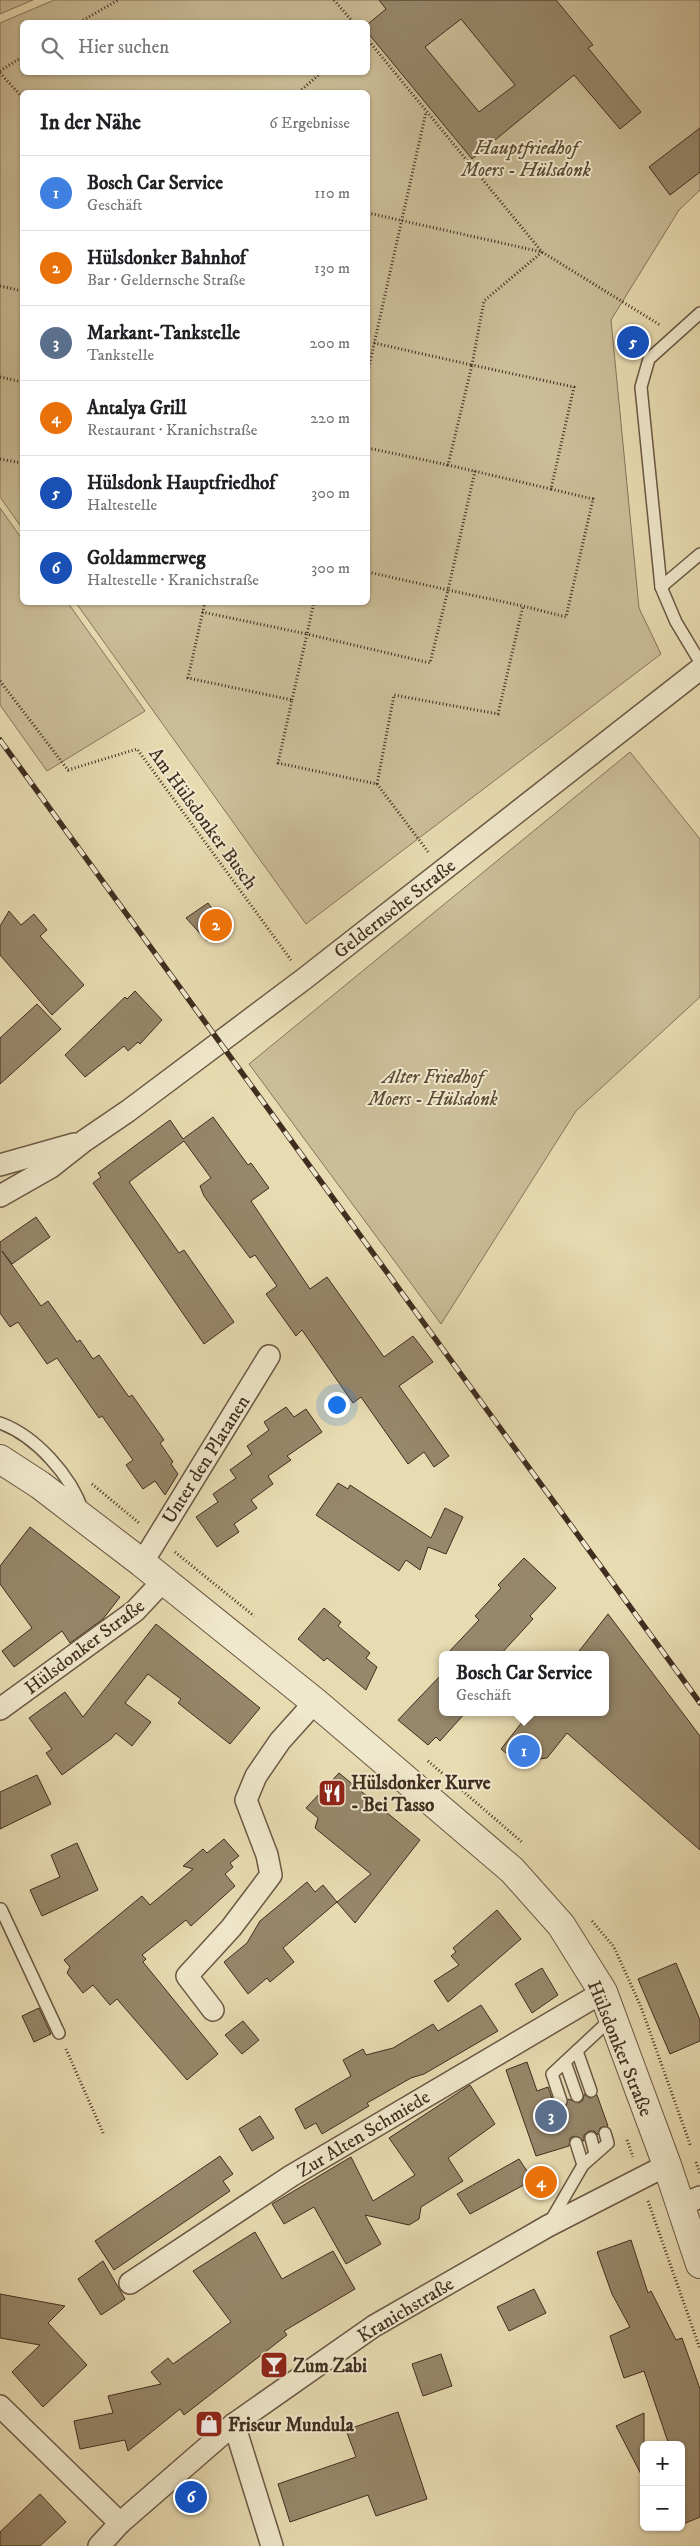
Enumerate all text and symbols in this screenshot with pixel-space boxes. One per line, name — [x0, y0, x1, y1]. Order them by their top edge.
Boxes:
search box — [20, 20, 370, 75]
icon: search — [38, 34, 66, 62]
text: Hier suchen — [78, 36, 169, 59]
text: In der Nähe — [40, 110, 141, 136]
text: 6 Ergebnisse — [269, 113, 350, 133]
park label: Hauptfriedhof Moers - Hülsdonk — [459, 137, 591, 182]
text: Bosch Car Service — [87, 172, 223, 195]
text: 1 — [53, 183, 59, 203]
text: 110 m — [314, 183, 350, 203]
text: Geschäft — [87, 195, 142, 215]
text: Hülsdonker Bahnhof — [87, 247, 246, 270]
text: 2 — [52, 258, 60, 278]
text: 130 m — [314, 258, 350, 278]
text: Bar · Geldernsche Straße — [87, 270, 245, 290]
text: Markant-Tankstelle — [87, 322, 240, 345]
pin: 5 — [617, 323, 649, 361]
text: 3 — [53, 333, 59, 353]
text: 200 m — [309, 333, 350, 353]
text: Tankstelle — [87, 345, 154, 365]
text: Antalya Grill — [87, 397, 186, 420]
text: 4 — [51, 408, 61, 428]
text: 220 m — [310, 408, 350, 428]
text: Restaurant · Kranichstraße — [87, 420, 257, 440]
text: Hülsdonk Hauptfriedhof — [87, 472, 275, 495]
text: 5 — [52, 483, 60, 503]
text: 300 m — [311, 483, 350, 503]
text: Haltestelle — [87, 495, 157, 515]
text: Goldammerweg — [87, 547, 206, 570]
text: 6 — [52, 558, 60, 578]
text: 300 m — [311, 558, 350, 578]
text: Haltestelle · Kranichstraße — [87, 570, 259, 590]
street label: Am Hülsdonker Busch — [144, 743, 262, 894]
street label: Geldernsche Straße — [329, 854, 460, 964]
pin: 2 — [200, 906, 232, 944]
park label: Alter Friedhof Moers - Hülsdonk — [366, 1066, 498, 1111]
street label: Unter den Platanen — [158, 1391, 255, 1528]
your location — [324, 1392, 350, 1418]
street label: Hülsdonker Straße — [20, 1595, 150, 1700]
popup — [439, 1651, 609, 1716]
text: Bosch Car Service — [456, 1662, 592, 1685]
text: Geschäft — [456, 1685, 511, 1705]
pin: 1 — [508, 1732, 540, 1770]
place label: Hülsdonker Kurve - Bei Tasso — [351, 1772, 491, 1817]
restaurant icon: Hülsdonker Kurve - Bei Tasso — [317, 1778, 347, 1808]
street label: Hülsdonker Straße — [582, 1977, 657, 2120]
street label: Zur Alten Schmiede — [293, 2086, 434, 2183]
pin: 3 — [535, 2097, 567, 2135]
pin: 4 — [525, 2163, 557, 2201]
street label: Kranichstraße — [353, 2272, 458, 2348]
bar icon: Zum Zabi — [259, 2350, 289, 2380]
place label: Zum Zabi — [293, 2355, 367, 2378]
shop icon: Friseur Mundula — [194, 2409, 224, 2439]
place label: Friseur Mundula — [228, 2414, 355, 2437]
map controls — [640, 2441, 685, 2531]
button: + — [640, 2441, 685, 2486]
pin: 6 — [175, 2478, 207, 2516]
button: − — [640, 2486, 685, 2531]

